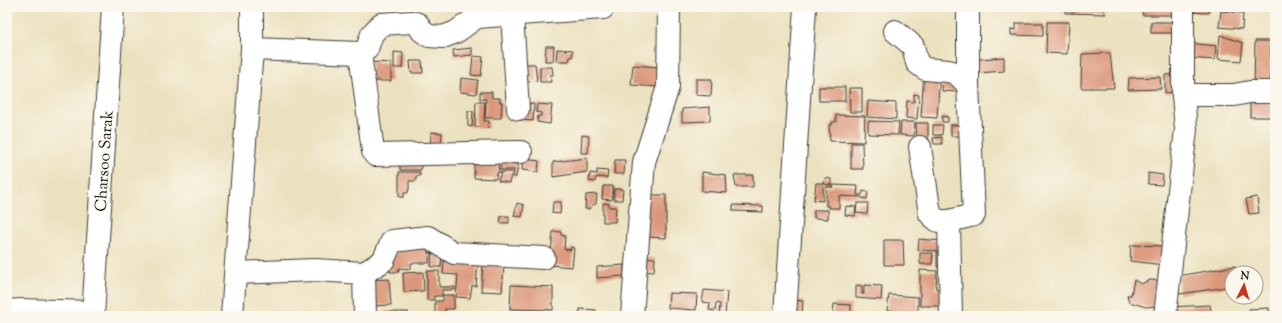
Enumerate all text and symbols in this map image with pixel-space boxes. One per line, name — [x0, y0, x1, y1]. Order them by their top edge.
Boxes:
street label: Charsoo Sarak — [90, 110, 121, 213]
north arrow — [1224, 265, 1264, 305]
text: N — [1239, 268, 1250, 284]

